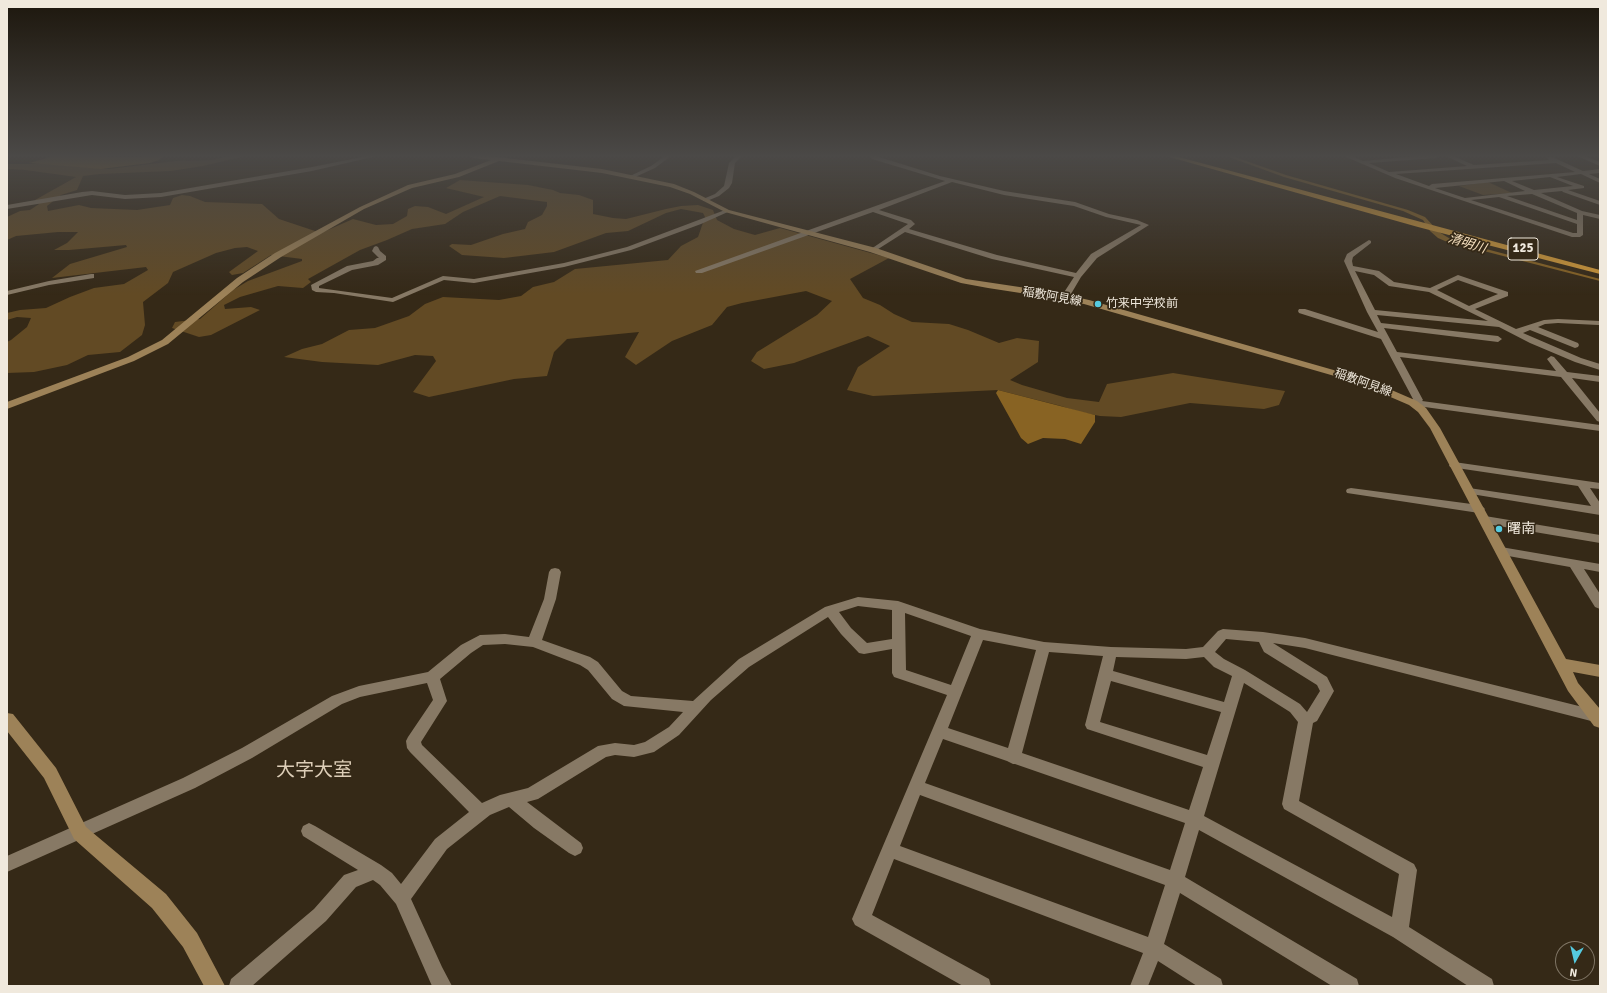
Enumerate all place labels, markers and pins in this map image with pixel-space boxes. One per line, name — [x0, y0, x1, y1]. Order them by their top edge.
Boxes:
place label: 竹来中学校前 — [1106, 297, 1178, 311]
marker: 竹来中学校前 — [1093, 299, 1103, 309]
place label: 曙南 — [1507, 521, 1535, 537]
marker: 曙南 — [1494, 524, 1504, 534]

